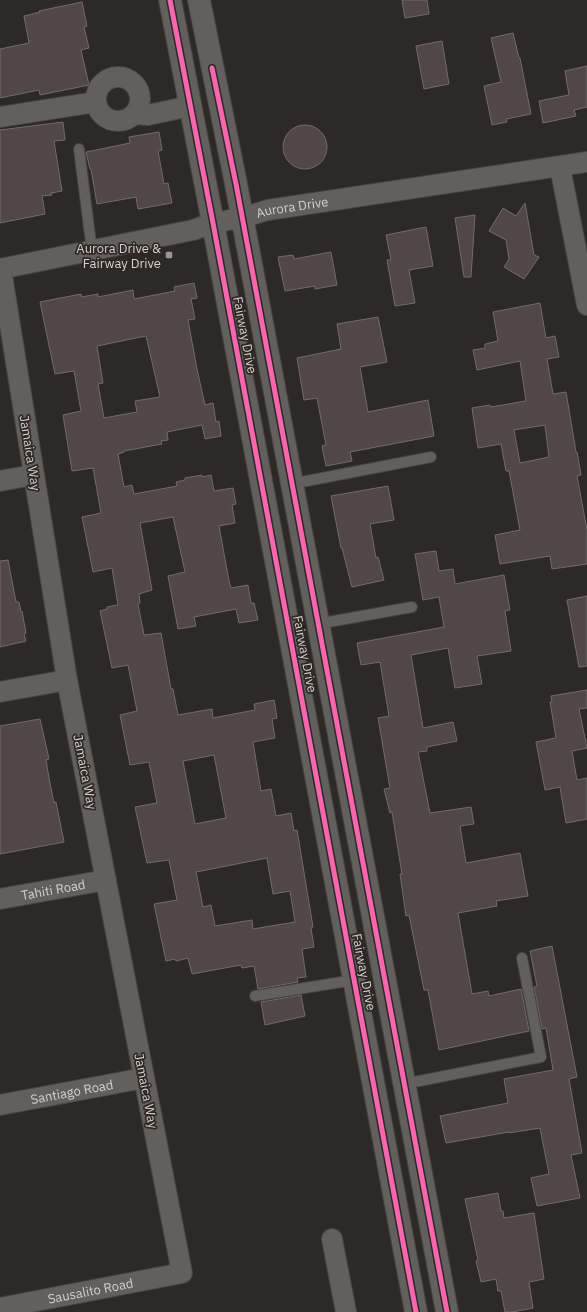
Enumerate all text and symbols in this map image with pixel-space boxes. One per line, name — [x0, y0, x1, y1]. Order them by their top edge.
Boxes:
street label: Aurora Drive — [254, 193, 329, 222]
place label: Aurora Drive & Fairway Drive — [76, 240, 161, 272]
marker: Aurora Drive & Fairway Drive — [164, 250, 174, 260]
street label: Fairway Drive — [229, 295, 261, 375]
street label: Jamaica Way — [16, 414, 44, 493]
street label: Fairway Drive — [289, 614, 321, 694]
street label: Jamaica Way — [69, 733, 101, 812]
street label: Tahiti Road — [20, 875, 87, 904]
street label: Fairway Drive — [348, 932, 380, 1012]
street label: Jamaica Way — [130, 1052, 162, 1131]
street label: Santiago Road — [29, 1075, 114, 1108]
street label: Sausalito Road — [46, 1274, 135, 1307]

